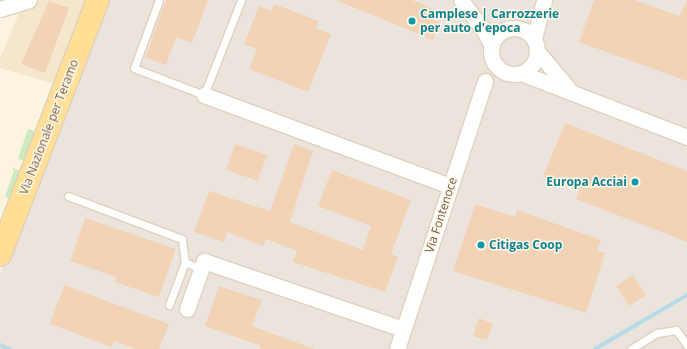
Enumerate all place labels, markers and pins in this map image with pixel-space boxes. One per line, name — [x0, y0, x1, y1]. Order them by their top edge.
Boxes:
place label: Camplese | Carrozzerie per auto d'epoca — [420, 7, 559, 35]
marker: Camplese | Carrozzerie per auto d'epoca — [407, 16, 417, 26]
place label: Europa Acciai — [546, 175, 627, 189]
marker: Europa Acciai — [630, 177, 640, 187]
place label: Citigas Coop — [489, 238, 562, 252]
marker: Citigas Coop — [476, 240, 486, 250]

